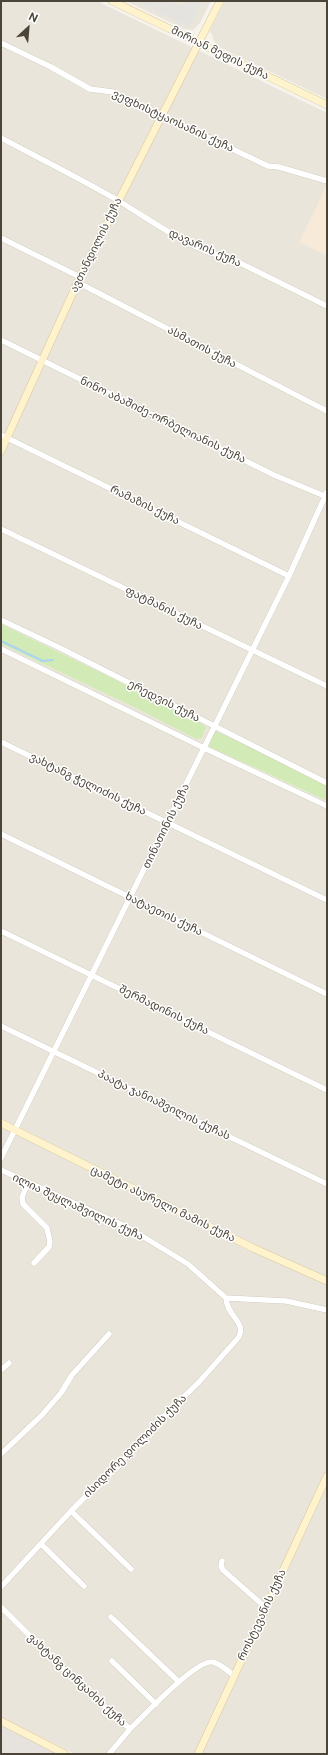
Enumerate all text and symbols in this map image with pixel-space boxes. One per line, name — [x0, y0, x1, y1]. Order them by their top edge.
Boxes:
north arrow — [8, 8, 48, 48]
text: N — [27, 10, 40, 24]
street label: მირიან მეფის ქუჩა — [169, 24, 271, 82]
street label: ვეფხისტყაოსანის ქუჩა — [110, 87, 236, 155]
street label: ავთანდილის ქუჩა — [67, 195, 125, 295]
street label: დავარის ქუჩა — [167, 226, 243, 270]
street label: ასმათის ქუჩა — [165, 323, 239, 371]
street label: ნინო აბაშიძე-ორბელიანის ქუჩა — [78, 374, 248, 466]
street label: რამაზის ქუჩა — [108, 483, 182, 527]
street label: ფატმანის ქუჩა — [123, 584, 205, 632]
street label: ერედვის ქუჩა — [126, 677, 202, 725]
street label: ვახტანგ ჭელიძის ქუჩა — [27, 750, 149, 818]
street label: თინათინის ქუჩა — [140, 781, 192, 871]
street label: ხატაეთის ქუჩა — [123, 890, 205, 938]
street label: შერმადინის ქუჩა — [117, 982, 211, 1038]
street label: პაატა ჯანიაშვილის ქუჩას — [96, 1067, 232, 1143]
street label: ცამეტი ასურელი მამის ქუჩა — [88, 1163, 238, 1245]
street label: ილია შეყლაშვილის ქუჩა — [10, 1171, 146, 1243]
street label: ისიდორე დოლიძის ქუჩა — [81, 1392, 189, 1500]
street label: როსტევანის ქუჩა — [235, 1567, 289, 1663]
street label: ვახტანგ ცინცაძის ქუჩა — [25, 1631, 129, 1729]

